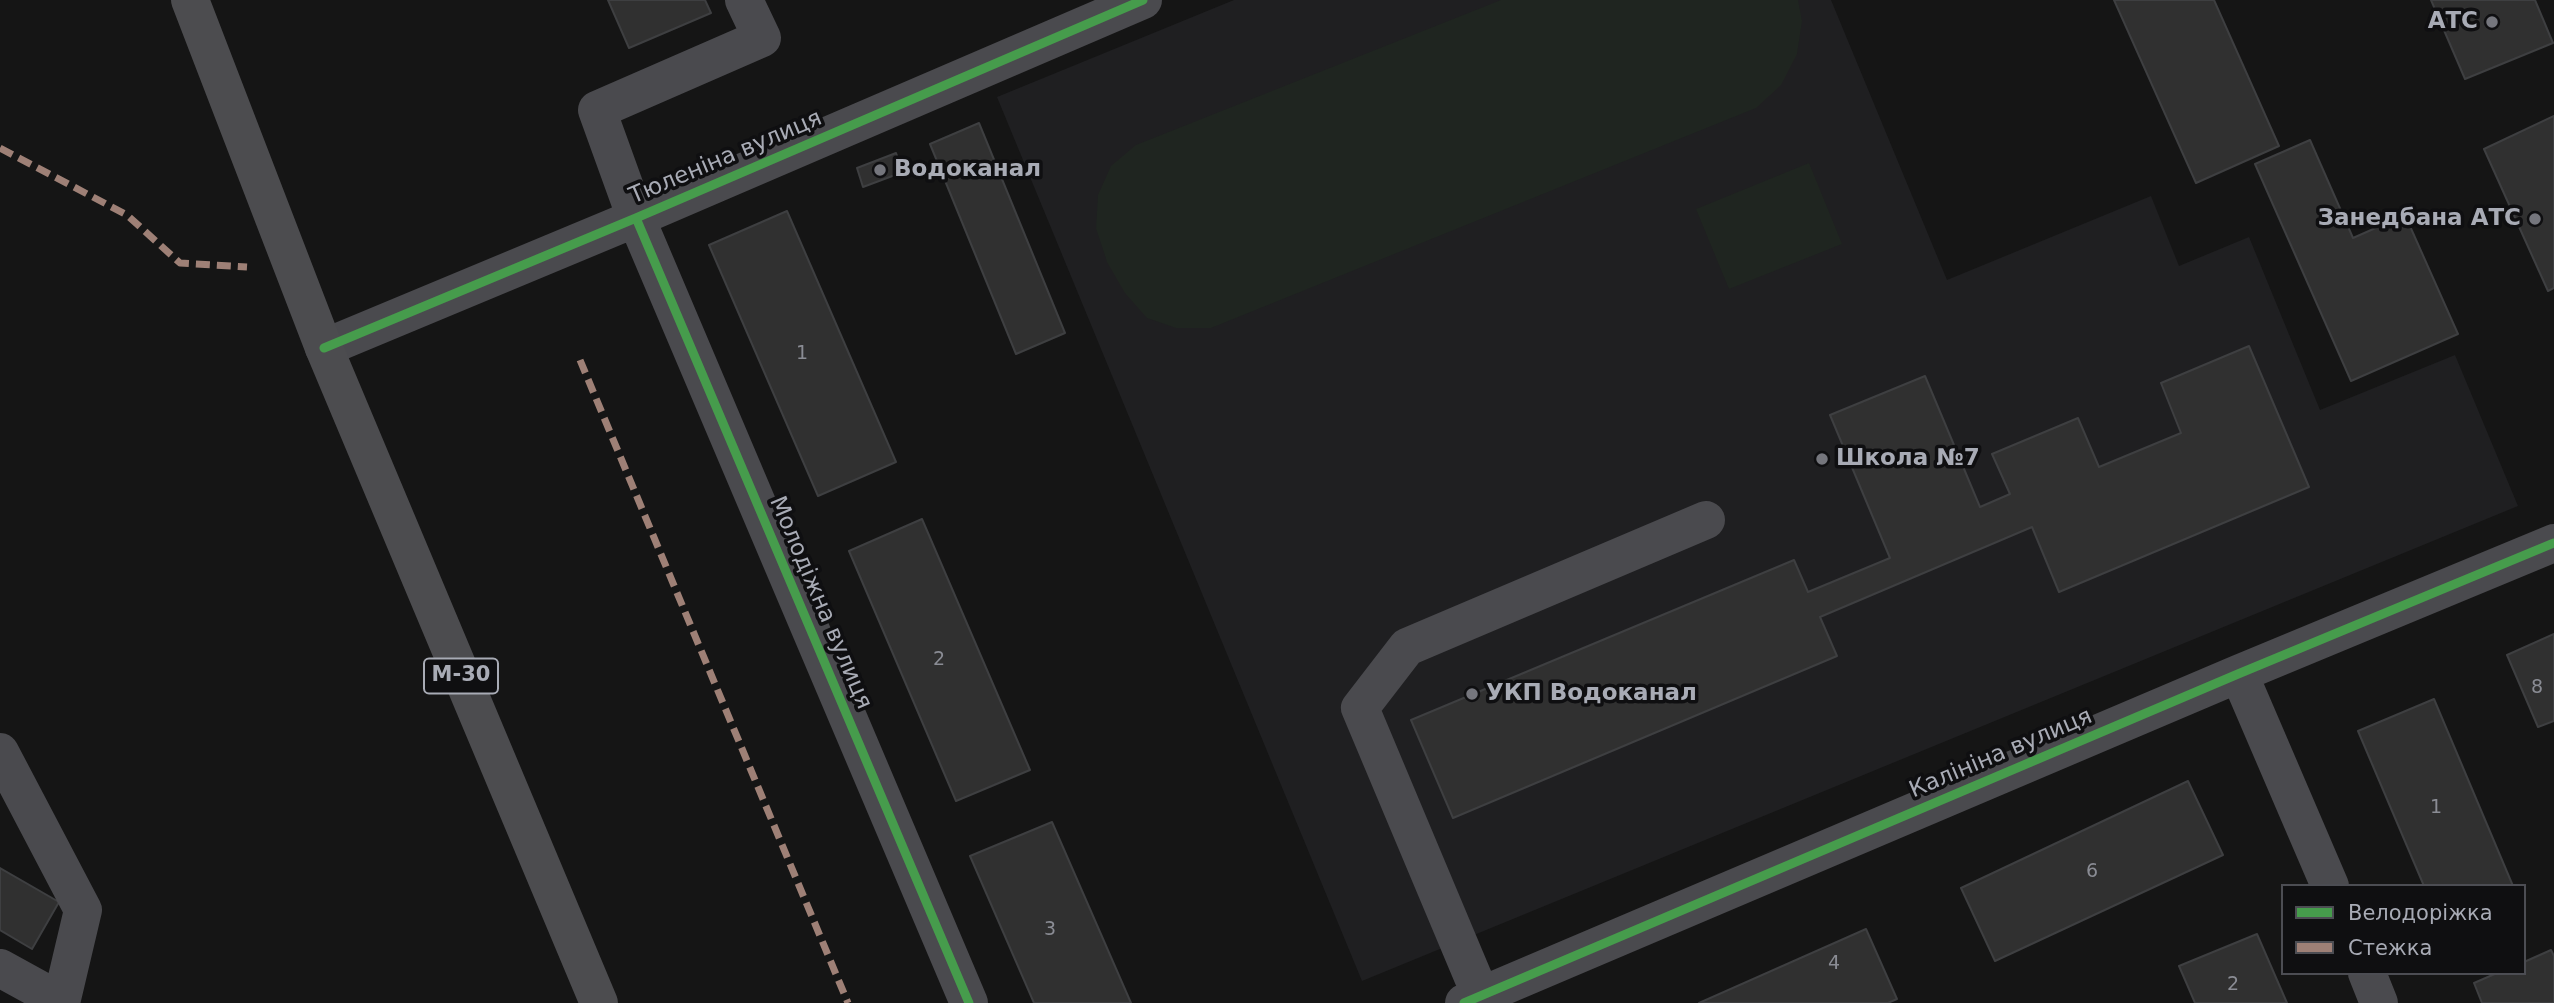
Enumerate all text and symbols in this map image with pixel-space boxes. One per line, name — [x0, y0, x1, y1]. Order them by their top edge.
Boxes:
place label: АТС — [2428, 8, 2478, 36]
marker: АТС — [2484, 14, 2500, 30]
street label: Тюленіна вулиця — [626, 105, 826, 211]
place label: Водоканал — [894, 156, 1041, 184]
marker: Водоканал — [872, 162, 888, 178]
place label: Занедбана АТС — [2318, 205, 2521, 233]
marker: Занедбана АТС — [2527, 211, 2543, 227]
house number: 1 — [796, 343, 808, 365]
place label: Школа №7 — [1836, 445, 1980, 473]
marker: Школа №7 — [1814, 451, 1830, 467]
street label: Молодіжна вулиця — [763, 492, 877, 714]
house number: 2 — [933, 649, 945, 671]
road number: М-30 — [424, 658, 498, 694]
house number: 8 — [2531, 677, 2543, 699]
place label: УКП Водоканал — [1486, 680, 1697, 708]
marker: УКП Водоканал — [1464, 686, 1480, 702]
street label: Калініна вулиця — [1906, 703, 2096, 805]
house number: 1 — [2430, 797, 2442, 819]
house number: 6 — [2086, 861, 2098, 883]
legend — [2281, 884, 2526, 975]
text: Велодоріжка — [2348, 901, 2493, 925]
house number: 3 — [1044, 919, 1056, 941]
text: Стежка — [2348, 936, 2432, 960]
house number: 4 — [1828, 953, 1840, 975]
house number: 2 — [2227, 974, 2239, 996]

